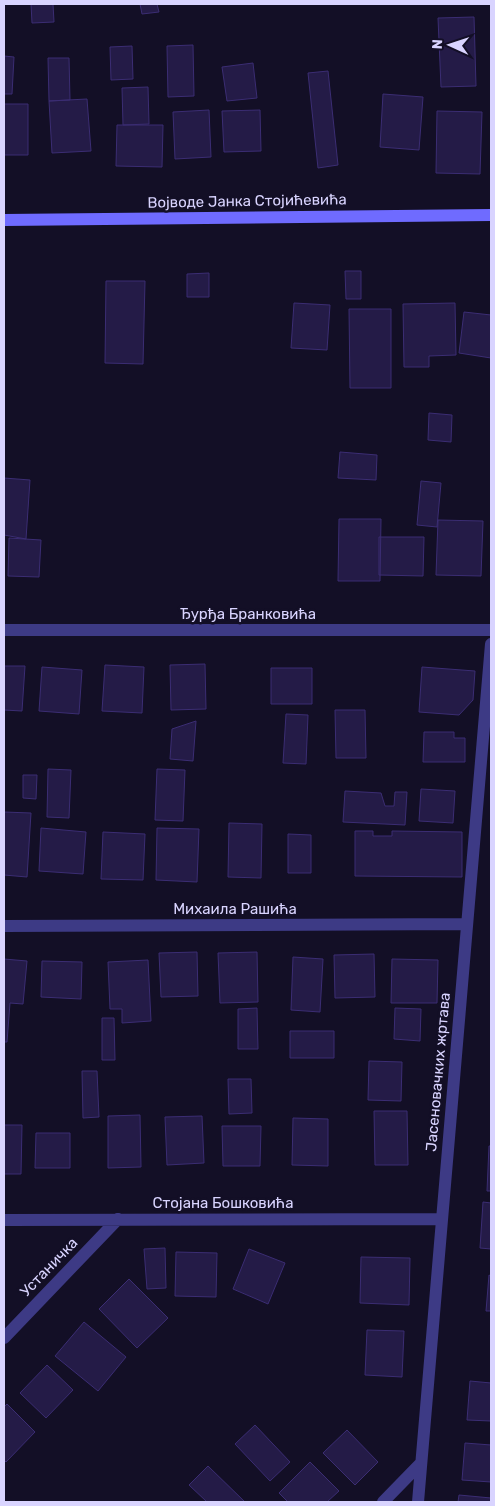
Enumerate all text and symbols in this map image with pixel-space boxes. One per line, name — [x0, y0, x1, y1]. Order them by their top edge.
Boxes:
north arrow — [425, 20, 475, 70]
text: N — [429, 39, 446, 50]
street label: Војводе Јанка Стојићевића — [147, 190, 347, 212]
street label: Ђурђа Бранковића — [180, 605, 316, 623]
street label: Михаила Рашића — [173, 900, 297, 918]
street label: Јасеновачких жртава — [422, 992, 454, 1152]
street label: Стојана Бошковића — [153, 1194, 293, 1212]
street label: Устаничка — [17, 1234, 81, 1300]

